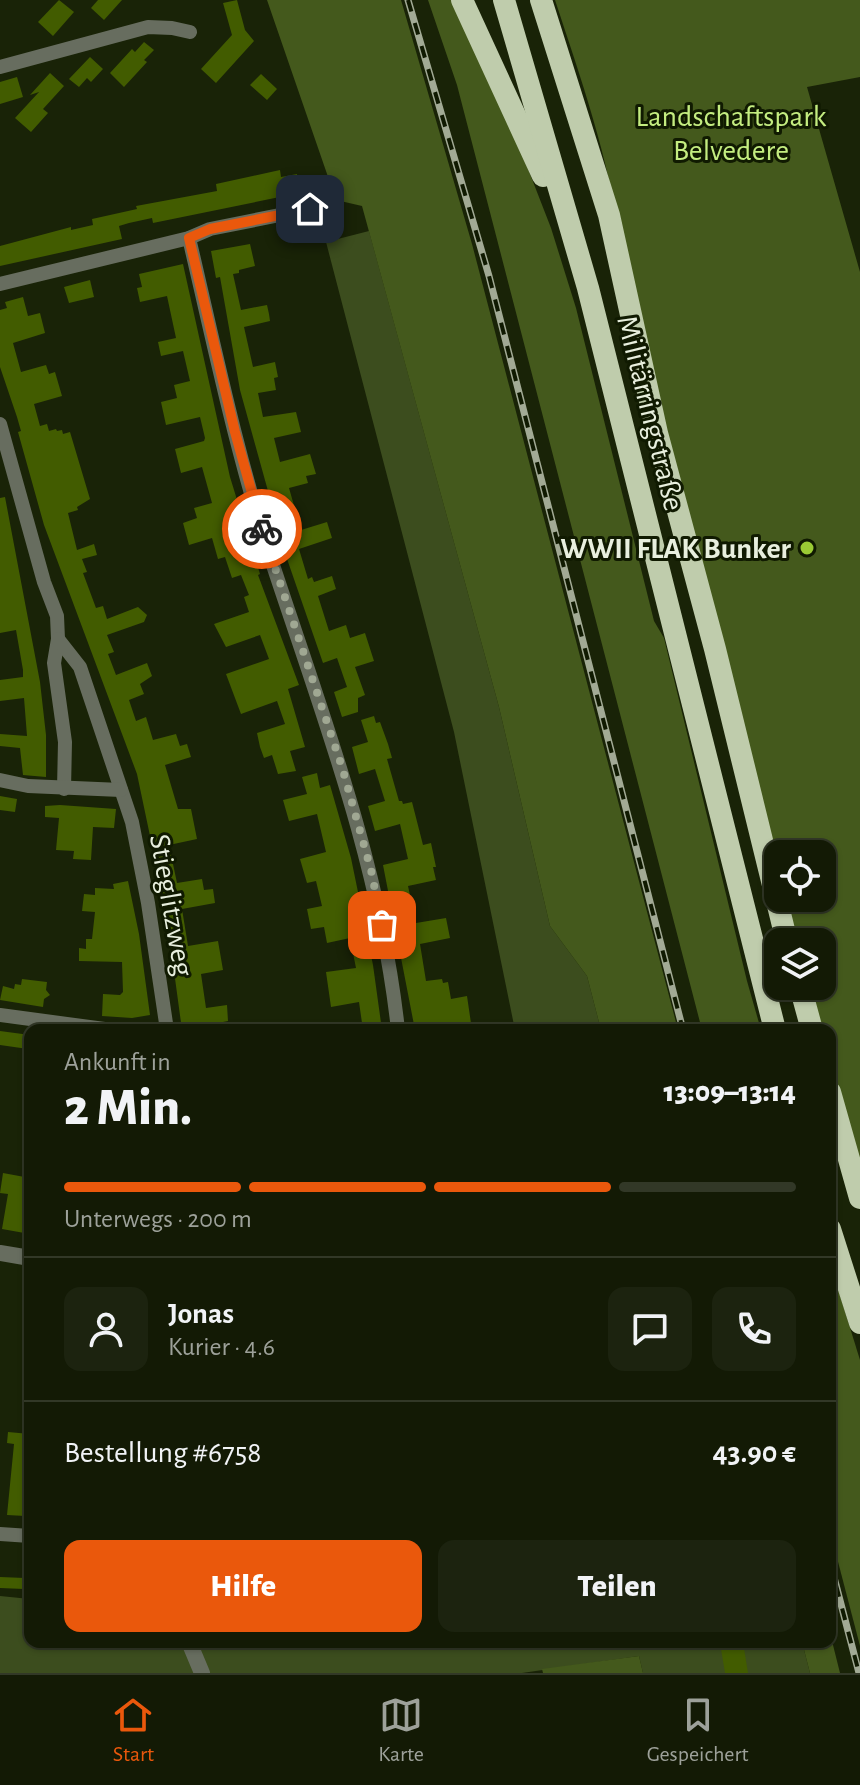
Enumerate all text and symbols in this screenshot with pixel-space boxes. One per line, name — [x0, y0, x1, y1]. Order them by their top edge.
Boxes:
park label: Landschaftspark Belvedere — [635, 102, 827, 166]
pin — [276, 175, 344, 243]
icon: home — [288, 187, 332, 231]
street label: Militärringstraße — [611, 313, 689, 514]
courier — [222, 489, 302, 569]
icon: bike — [240, 507, 284, 551]
place label: WWII FLAK Bunker — [560, 534, 792, 564]
marker: WWII FLAK Bunker — [798, 539, 816, 557]
street label: Stieglitzweg — [144, 832, 198, 979]
map controls — [764, 840, 836, 1000]
button: locate — [764, 840, 836, 912]
pin — [348, 891, 416, 959]
icon: bag — [360, 903, 404, 947]
button: layers — [764, 928, 836, 1000]
text: Ankunft in — [64, 1049, 171, 1075]
text: 13:09–13:14 — [664, 1077, 796, 1107]
text: 2 Min. — [64, 1082, 192, 1134]
text: Unterwegs · 200 m — [64, 1206, 252, 1232]
button: person — [64, 1287, 148, 1371]
button: chat — [608, 1287, 692, 1371]
button: phone — [712, 1287, 796, 1371]
text: Jonas — [168, 1299, 234, 1329]
text: Kurier · 4.6 — [168, 1334, 275, 1360]
text: Bestellung #6758 — [64, 1438, 261, 1468]
text: 43.90 € — [712, 1438, 796, 1468]
button: Hilfe — [64, 1540, 422, 1632]
button: Teilen — [438, 1540, 796, 1632]
tab: Start — [111, 1693, 155, 1767]
tab: Karte — [378, 1693, 424, 1767]
tab: Gespeichert — [647, 1693, 749, 1767]

